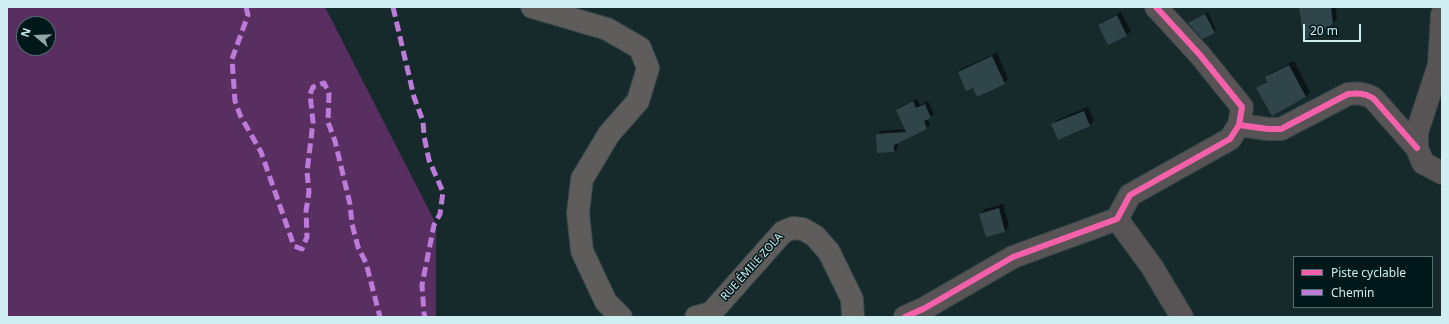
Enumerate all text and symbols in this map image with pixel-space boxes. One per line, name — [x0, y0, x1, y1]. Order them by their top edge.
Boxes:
north arrow — [16, 16, 56, 56]
scale bar — [1305, 16, 1363, 42]
text: 20 m — [1310, 22, 1338, 39]
text: N — [17, 26, 34, 39]
street label: RUE ÉMILE ZOLA — [718, 231, 786, 303]
legend — [1293, 256, 1433, 308]
text: Piste cyclable — [1331, 264, 1406, 281]
text: Chemin — [1331, 284, 1375, 301]

